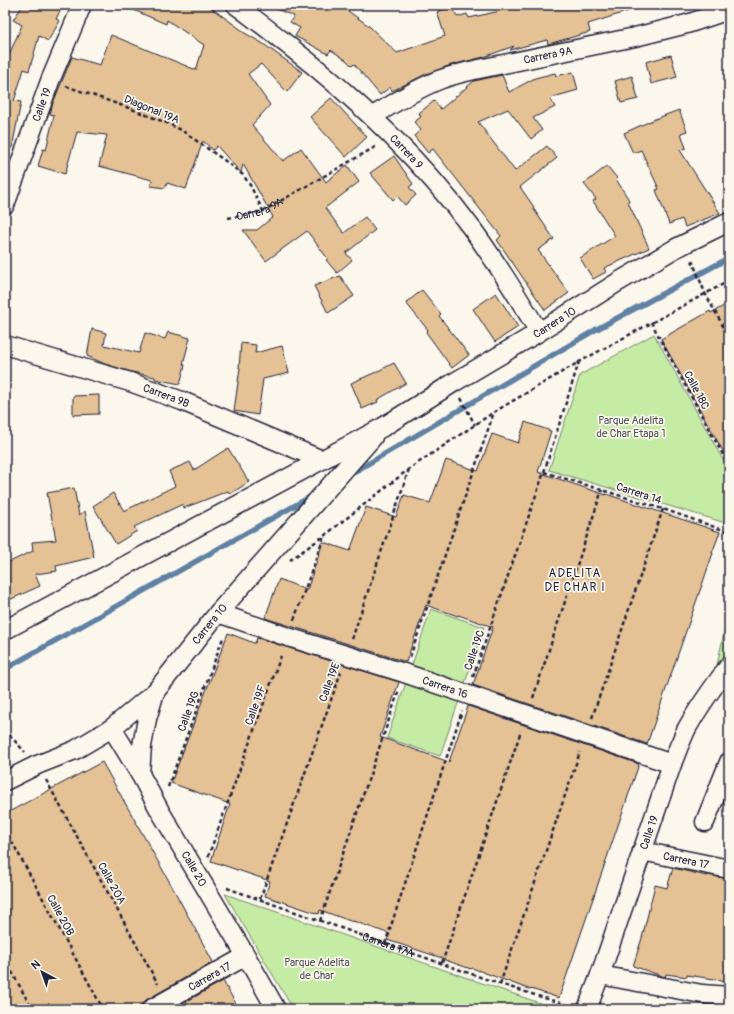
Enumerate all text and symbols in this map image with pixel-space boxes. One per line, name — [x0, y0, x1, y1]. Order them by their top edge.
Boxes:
street label: Carrera 9A — [522, 44, 573, 67]
street label: Calle 19 — [30, 86, 54, 123]
street label: Diagonal 19A — [122, 92, 181, 126]
street label: Carrera 9 — [387, 132, 426, 172]
street label: Carrera 9A — [235, 195, 286, 223]
street label: Carrera 10 — [531, 304, 579, 341]
street label: Calle 18C — [681, 369, 712, 412]
street label: Carrera 9B — [141, 381, 191, 410]
park label: Parque Adelita de Char Etapa 1 — [597, 414, 665, 440]
street label: Carrera 14 — [614, 480, 664, 507]
district label: ADELITA DE CHAR I — [544, 566, 606, 595]
street label: Carrera 10 — [190, 601, 230, 647]
street label: Calle 19C — [462, 628, 487, 672]
street label: Calle 19E — [316, 661, 343, 703]
street label: Carrera 16 — [421, 674, 470, 701]
street label: Calle 19F — [242, 683, 269, 727]
street label: Calle 19G — [175, 689, 202, 733]
street label: Calle 19 — [637, 814, 661, 851]
street label: Calle 20 — [178, 849, 209, 889]
street label: Carrera 17 — [662, 850, 710, 872]
street label: Calle 20A — [95, 860, 128, 906]
street label: Calle 20B — [44, 892, 77, 938]
street label: Carrera 17A — [361, 930, 416, 960]
north arrow — [22, 952, 62, 992]
park label: Parque Adelita de Char — [284, 956, 350, 982]
text: N — [29, 957, 43, 972]
street label: Carrera 17 — [186, 960, 233, 994]

